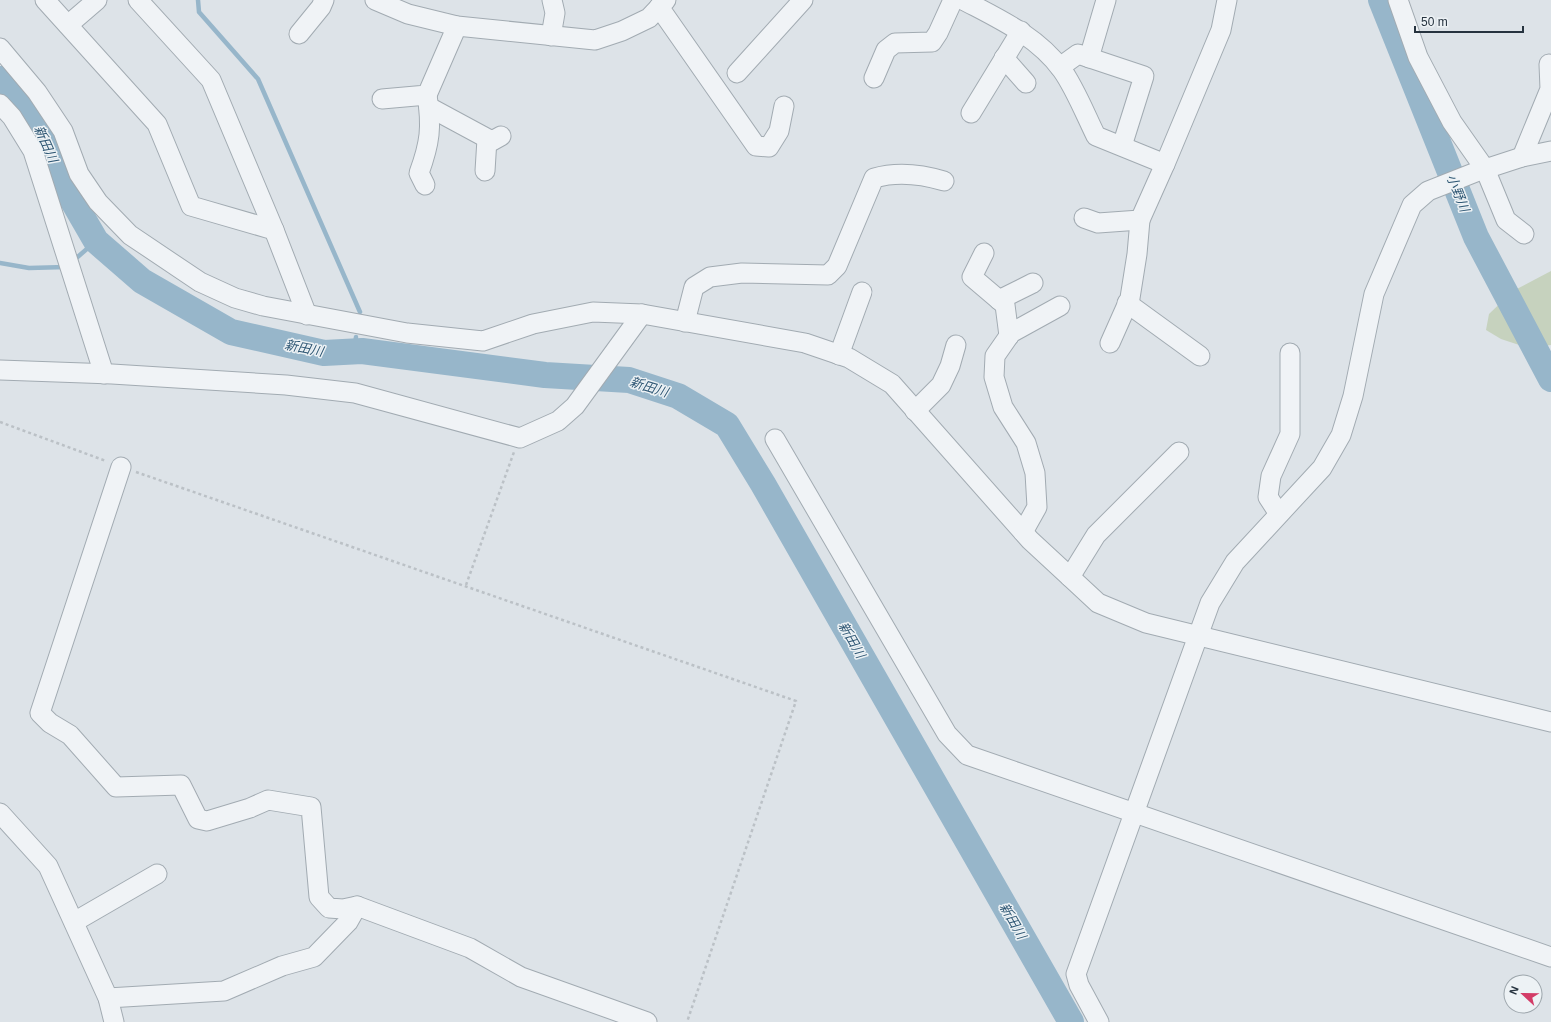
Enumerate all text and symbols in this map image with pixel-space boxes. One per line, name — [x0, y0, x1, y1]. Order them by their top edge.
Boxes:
scale bar — [1415, 8, 1523, 34]
text: 50 m — [1421, 15, 1448, 29]
water label: 新田川 — [31, 123, 62, 167]
water label: 小野川 — [1444, 172, 1473, 216]
water label: 新田川 — [283, 337, 327, 359]
water label: 新田川 — [628, 374, 672, 400]
water label: 新田川 — [836, 619, 869, 662]
water label: 新田川 — [997, 900, 1030, 943]
north arrow — [1503, 974, 1543, 1014]
text: N — [1507, 984, 1521, 996]

